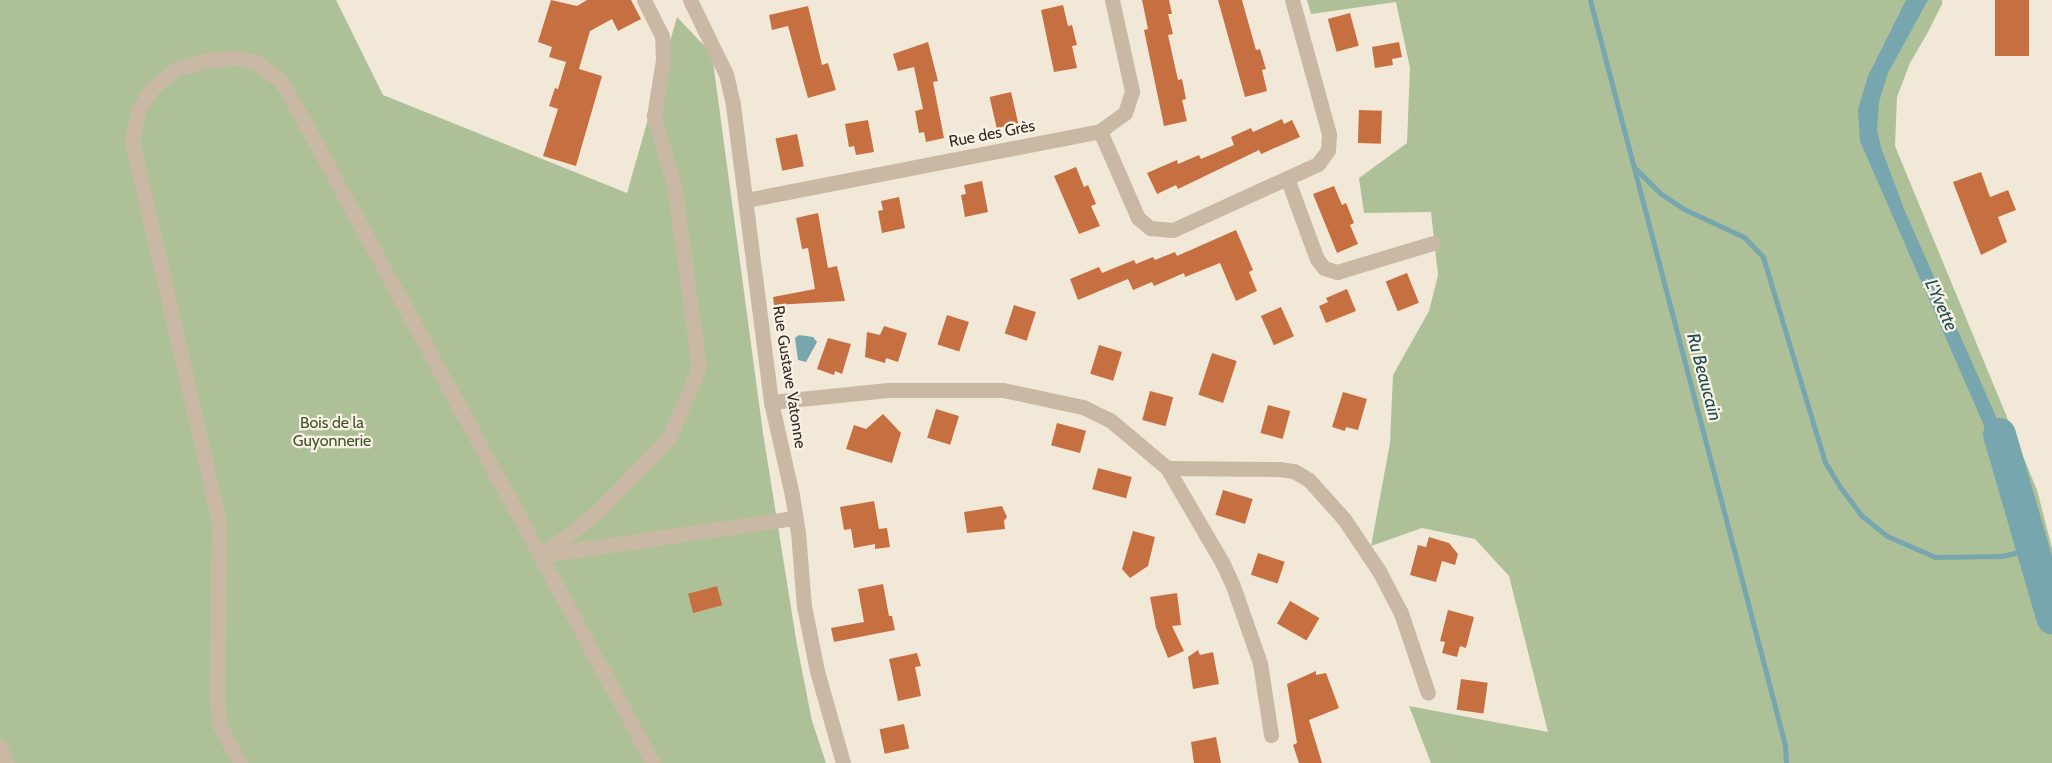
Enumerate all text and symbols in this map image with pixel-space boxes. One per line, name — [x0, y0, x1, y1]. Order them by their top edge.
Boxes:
street label: Rue des Grès — [947, 116, 1037, 152]
water label: L'Yvette — [1920, 276, 1962, 334]
street label: Rue Gustave Vatonne — [768, 304, 810, 450]
water label: Ru Beaucain — [1682, 331, 1726, 423]
park label: Bois de la Guyonnerie — [293, 413, 371, 451]

